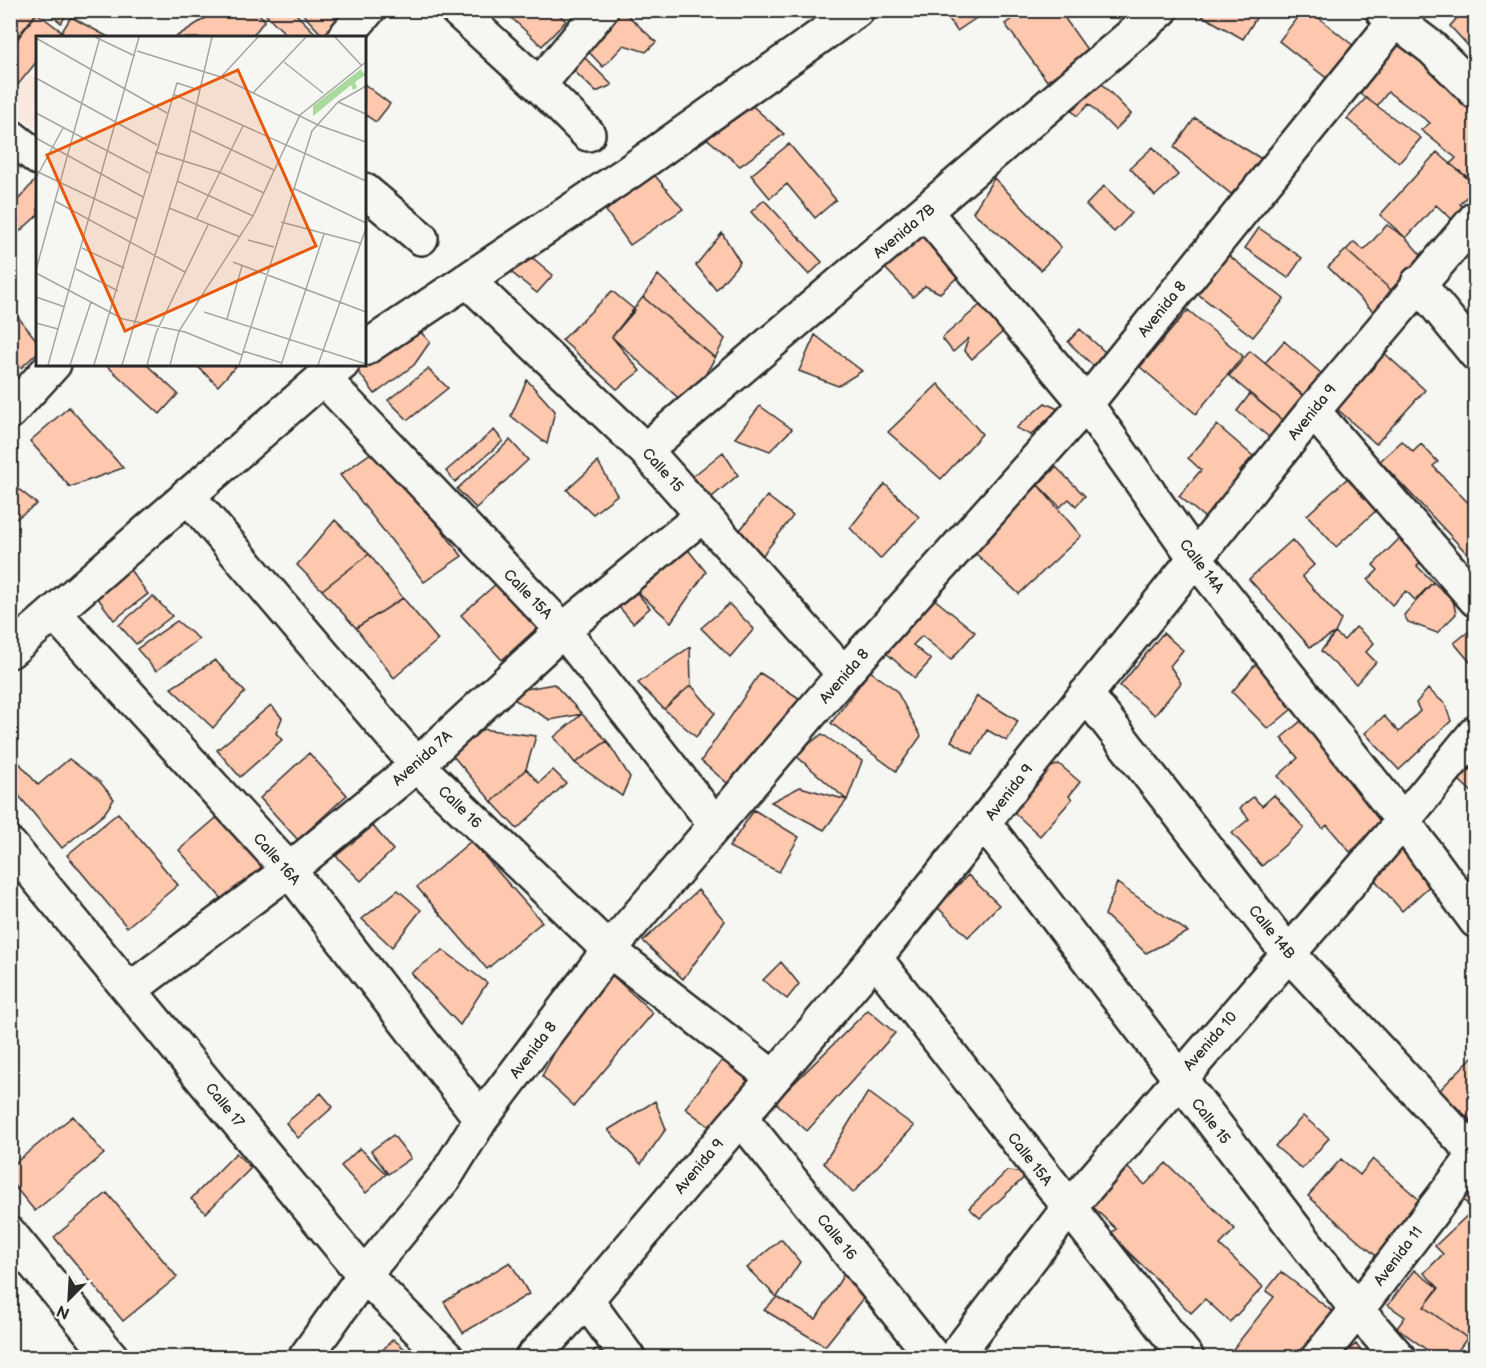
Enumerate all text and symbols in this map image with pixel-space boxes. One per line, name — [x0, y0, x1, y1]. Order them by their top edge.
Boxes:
inset map — [36, 36, 366, 366]
street label: Avenida 7B — [869, 200, 939, 263]
street label: Avenida 8 — [1134, 277, 1191, 341]
street label: Avenida 9 — [1284, 381, 1341, 444]
street label: Calle 15 — [638, 444, 687, 496]
street label: Calle 14A — [1175, 536, 1229, 598]
street label: Calle 15A — [499, 565, 557, 624]
street label: Avenida 8 — [815, 645, 874, 708]
street label: Avenida 7A — [388, 726, 457, 790]
street label: Avenida 9 — [981, 760, 1037, 824]
street label: Calle 16 — [434, 782, 486, 833]
street label: Calle 16A — [249, 829, 305, 890]
street label: Calle 14B — [1244, 901, 1299, 963]
street label: Avenida 10 — [1179, 1008, 1241, 1075]
street label: Avenida 8 — [506, 1018, 561, 1083]
street label: Calle 17 — [201, 1079, 249, 1132]
street label: Calle 15 — [1187, 1095, 1234, 1148]
street label: Calle 15A — [1003, 1129, 1057, 1190]
street label: Avenida 9 — [671, 1135, 728, 1198]
street label: Calle 16 — [812, 1210, 861, 1264]
street label: Avenida 11 — [1370, 1223, 1427, 1290]
north arrow — [39, 1269, 99, 1329]
text: N — [54, 1300, 73, 1322]

